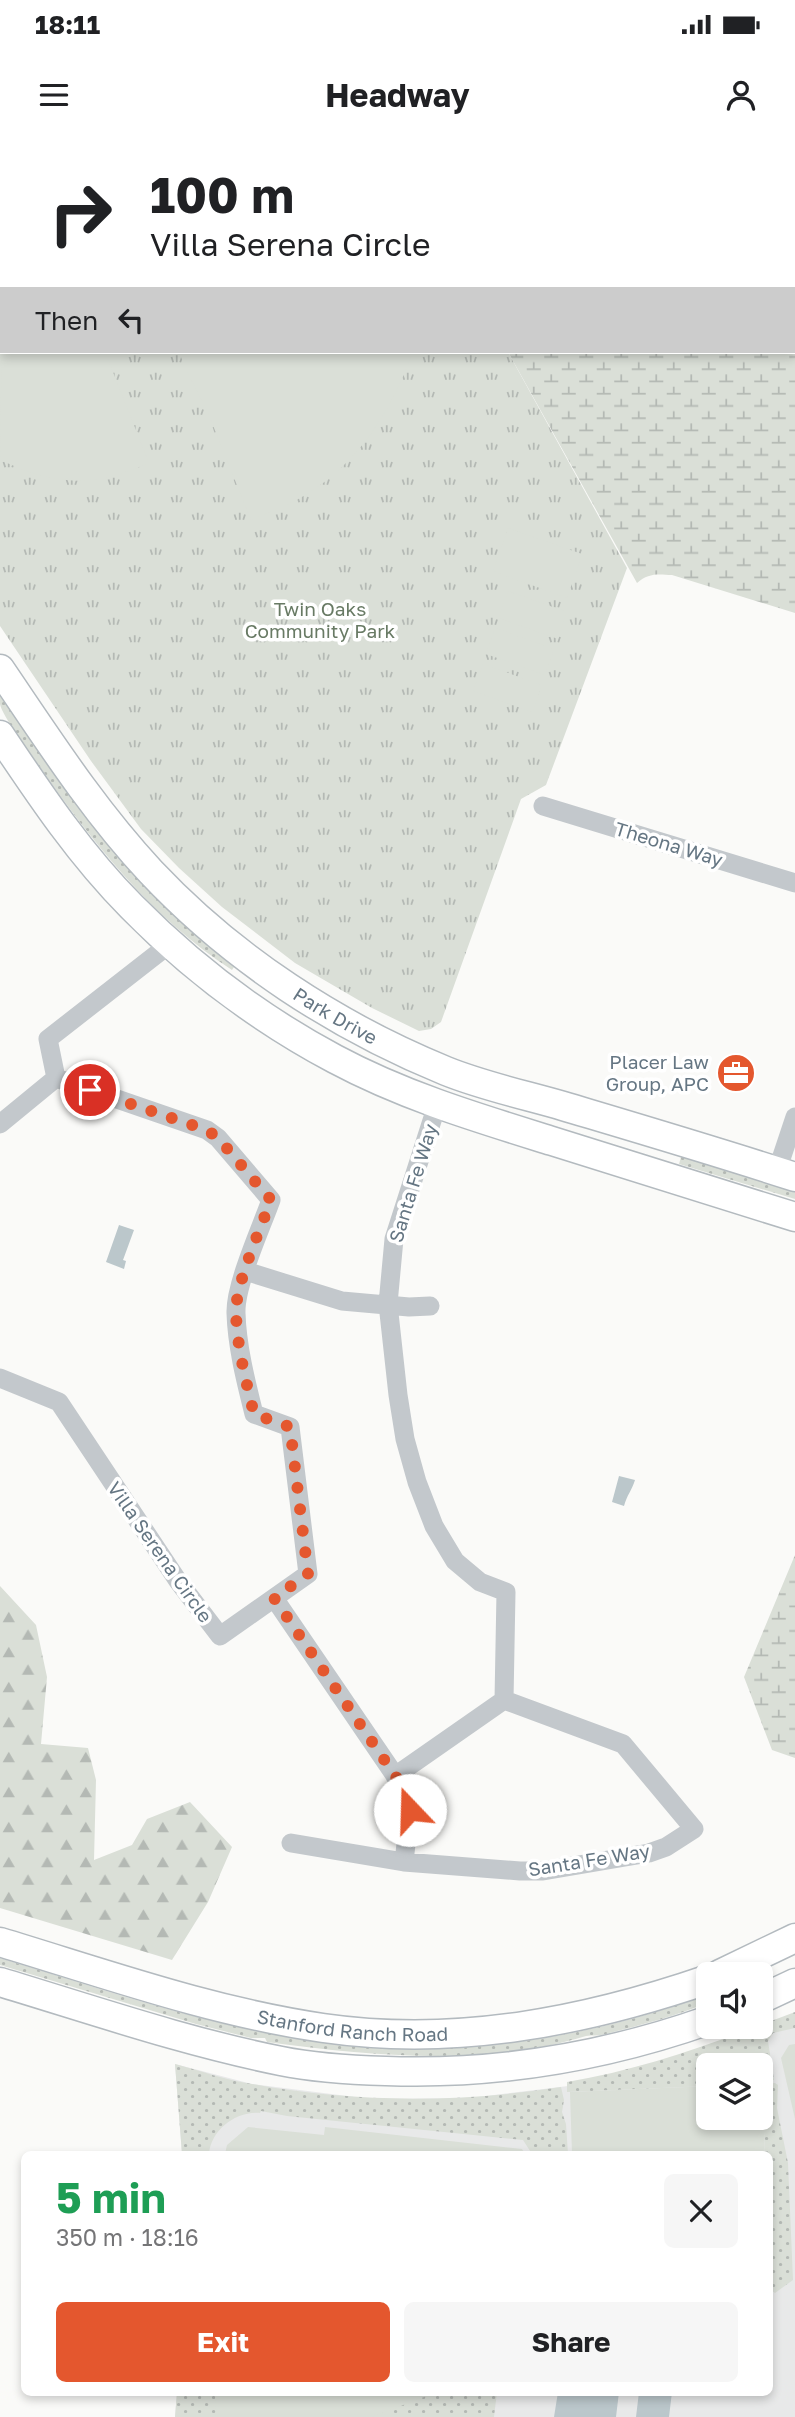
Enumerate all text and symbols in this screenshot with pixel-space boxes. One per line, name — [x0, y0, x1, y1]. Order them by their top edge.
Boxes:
text: 18:11 — [35, 9, 100, 40]
icon: menu — [35, 76, 73, 114]
text: Headway — [325, 76, 470, 114]
icon: person — [722, 76, 760, 114]
text: 100 m — [150, 165, 294, 224]
icon: right — [35, 168, 126, 259]
text: Villa Serena Circle — [150, 225, 431, 263]
icon: left — [112, 301, 150, 339]
text: Then — [35, 305, 98, 336]
park label: Twin Oaks Community Park — [245, 597, 396, 642]
street label: Theona Way — [612, 816, 726, 871]
street label: Park Drive — [289, 982, 381, 1049]
place label: Placer Law Group, APC — [606, 1050, 709, 1095]
office icon: Placer Law Group, APC — [715, 1052, 757, 1094]
pin — [60, 1060, 120, 1120]
icon: arrive — [71, 1071, 109, 1109]
street label: Santa Fe Way — [384, 1120, 442, 1245]
street label: Villa Serena Circle — [103, 1477, 218, 1627]
position arrow — [373, 1773, 447, 1847]
street label: Santa Fe Way — [526, 1838, 652, 1880]
map controls — [696, 1962, 773, 2130]
button: sound — [696, 1962, 773, 2039]
street label: Stanford Ranch Road — [255, 2004, 449, 2045]
button: layers — [696, 2053, 773, 2130]
text: 5 min — [56, 2172, 166, 2222]
button: close — [664, 2174, 738, 2248]
text: 350 m · 18:16 — [56, 2223, 199, 2251]
button: Exit — [56, 2302, 390, 2382]
button: Share — [404, 2302, 738, 2382]

